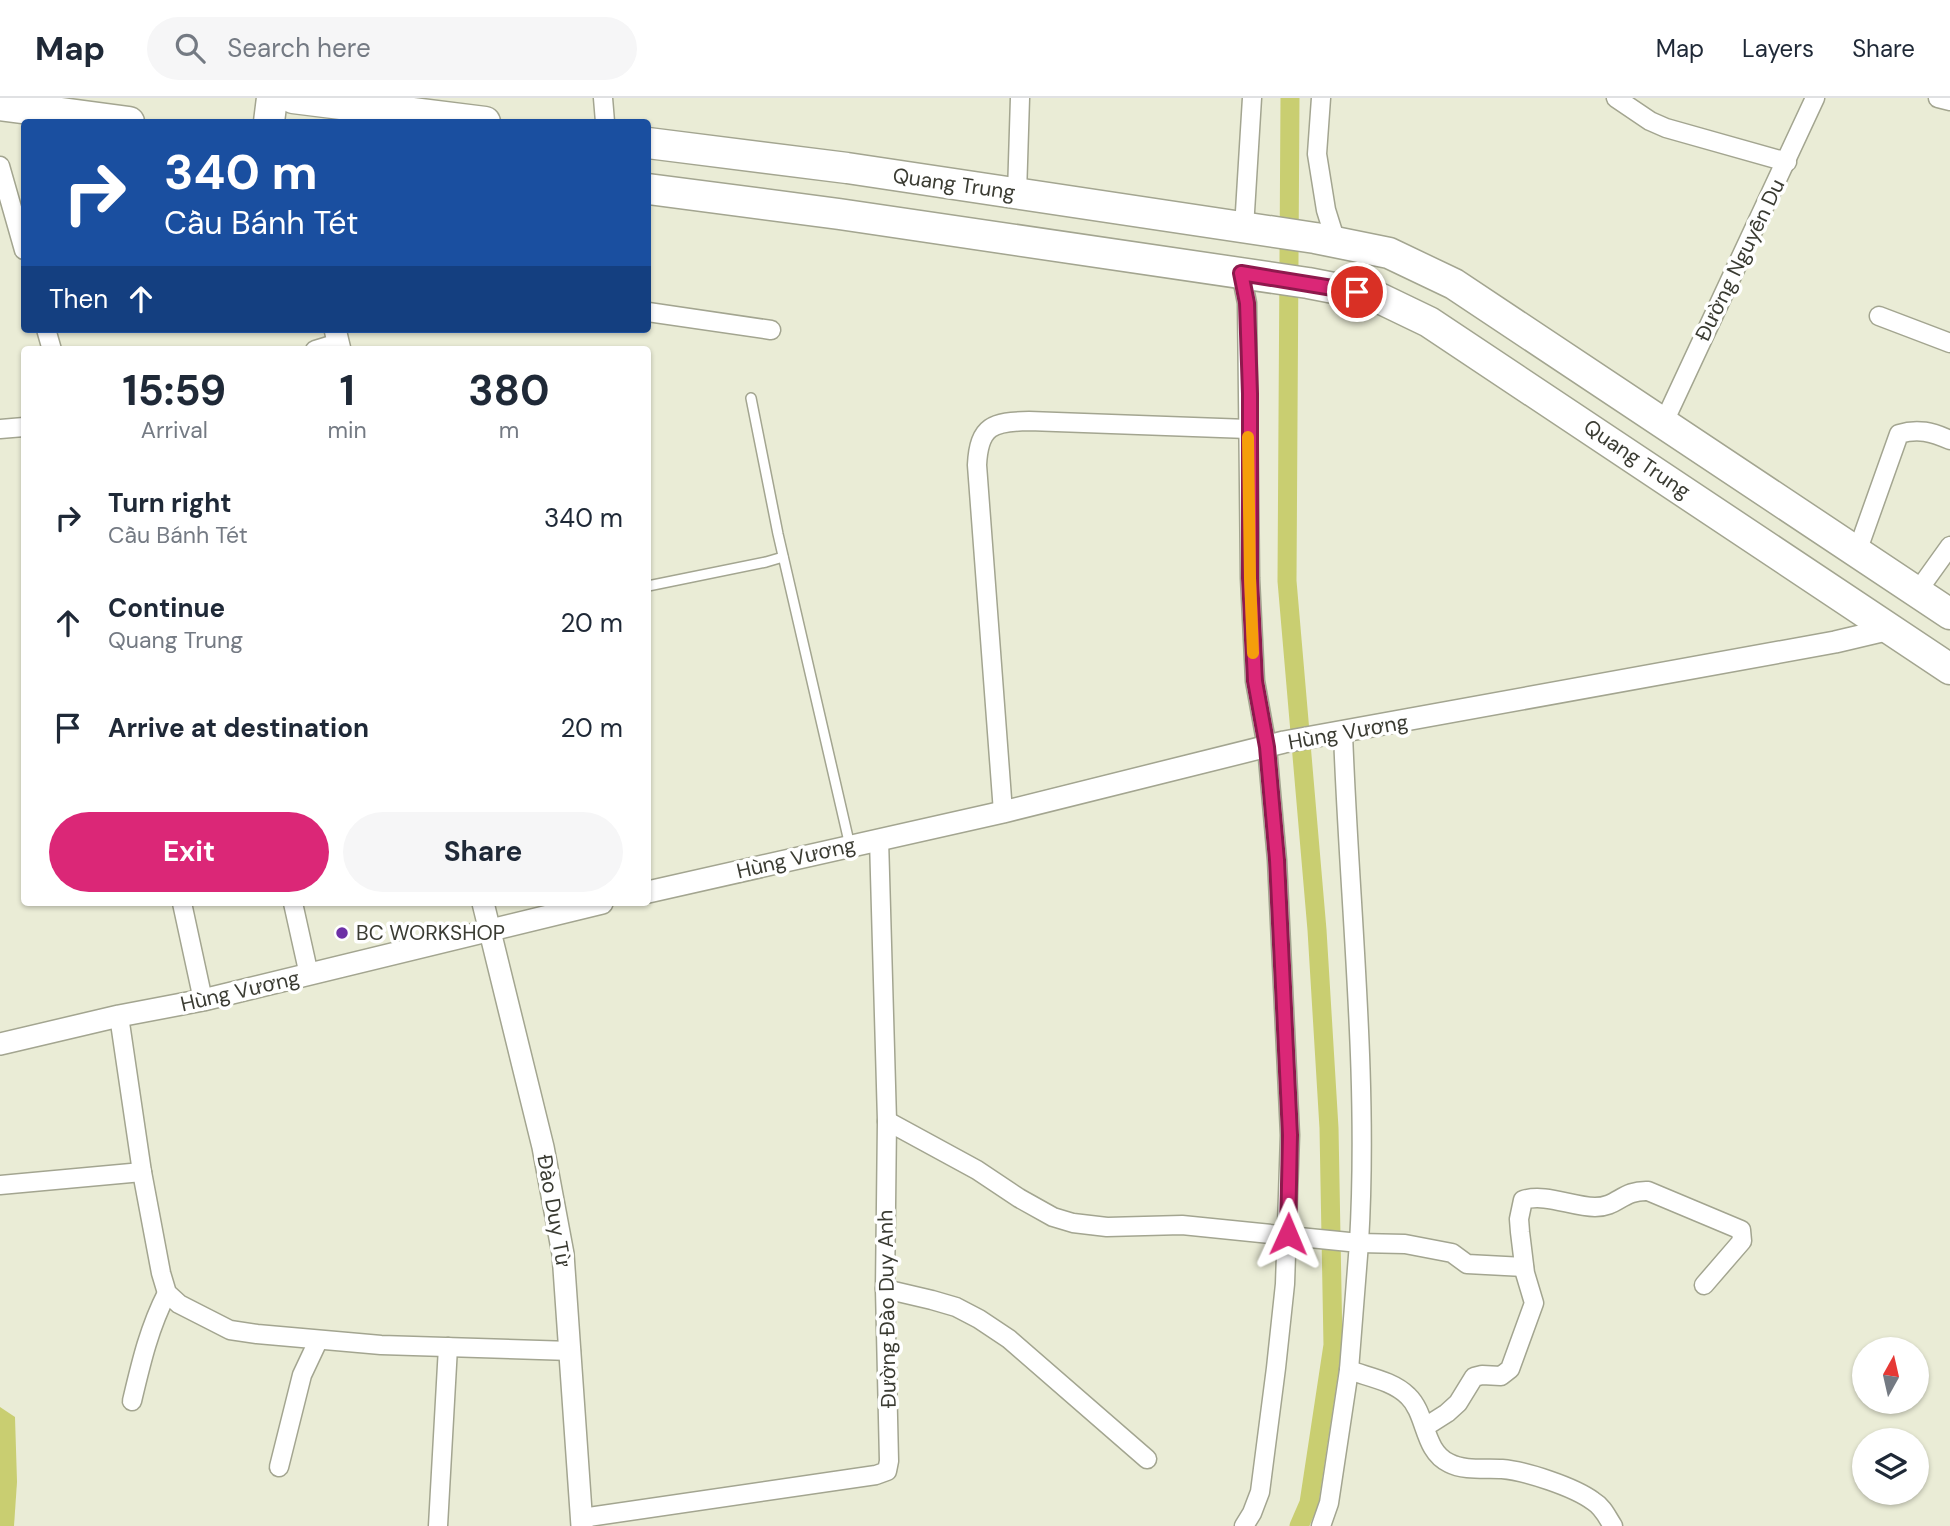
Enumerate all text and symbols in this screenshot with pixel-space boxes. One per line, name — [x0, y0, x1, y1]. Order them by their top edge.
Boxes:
search box — [147, 17, 637, 80]
text: Map — [35, 27, 105, 70]
icon: search — [171, 29, 209, 67]
text: Search here — [227, 31, 371, 65]
text: Map — [1656, 33, 1704, 64]
text: Layers — [1742, 33, 1814, 64]
text: Share — [1852, 33, 1915, 64]
text: 340 m — [164, 140, 318, 204]
icon: right — [49, 147, 140, 238]
street label: Quang Trung — [891, 162, 1017, 206]
street label: Đường Nguyễn Du — [1689, 174, 1791, 346]
text: Cầu Bánh Tét — [164, 202, 358, 244]
pin — [1327, 262, 1387, 322]
icon: arrive — [1338, 273, 1376, 311]
icon: ahead — [122, 280, 160, 318]
text: Then — [49, 282, 108, 316]
text: 15:59 — [122, 363, 226, 418]
text: 1 — [340, 363, 355, 418]
text: 380 — [468, 363, 550, 418]
street label: Quang Trung — [1578, 413, 1696, 505]
text: Arrival — [141, 415, 208, 445]
text: min — [328, 415, 367, 445]
text: m — [499, 415, 519, 445]
text: Turn right — [108, 486, 232, 520]
icon: right — [49, 499, 87, 537]
text: 340 m — [544, 501, 623, 535]
text: Cầu Bánh Tét — [108, 520, 248, 550]
text: Continue — [108, 591, 225, 625]
icon: ahead — [49, 604, 87, 642]
text: 20 m — [560, 606, 623, 640]
text: Quang Trung — [108, 625, 243, 655]
street label: Hùng Vương — [1286, 708, 1410, 756]
icon: arrive — [49, 709, 87, 747]
text: Arrive at destination — [108, 711, 369, 745]
text: 20 m — [560, 711, 623, 745]
button: Exit — [49, 812, 329, 892]
button: Share — [343, 812, 623, 892]
street label: Hùng Vương — [734, 831, 859, 885]
place label: BC WORKSHOP — [356, 919, 505, 947]
marker: BC WORKSHOP — [334, 925, 350, 941]
street label: Hùng Vương — [178, 964, 303, 1018]
street label: Đào Duy Từ — [530, 1152, 578, 1270]
position arrow — [1251, 1197, 1325, 1271]
street label: Đường Đào Duy Anh — [871, 1210, 903, 1408]
north arrow — [1852, 1337, 1928, 1414]
map controls — [1852, 1337, 1929, 1505]
button: layers — [1852, 1428, 1929, 1505]

